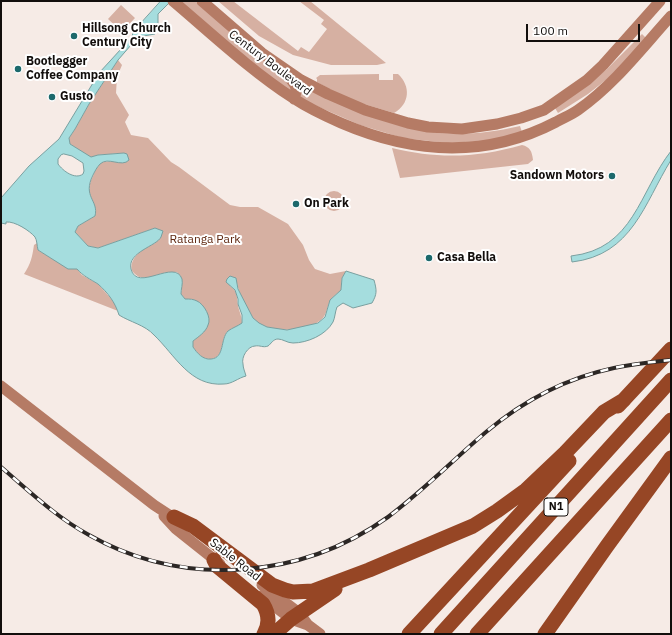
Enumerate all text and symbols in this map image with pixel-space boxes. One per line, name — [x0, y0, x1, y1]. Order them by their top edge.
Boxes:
scale bar — [528, 16, 642, 42]
place label: Hillsong Church Century City — [82, 22, 171, 50]
text: 100 m — [533, 23, 568, 38]
street label: Century Boulevard — [226, 27, 314, 99]
marker: Hillsong Church Century City — [69, 31, 79, 41]
place label: Bootlegger Coffee Company — [26, 55, 118, 83]
marker: Bootlegger Coffee Company — [13, 64, 23, 74]
place label: Gusto — [60, 90, 93, 104]
marker: Gusto — [47, 92, 57, 102]
place label: Sandown Motors — [510, 169, 604, 183]
marker: Sandown Motors — [607, 171, 617, 181]
place label: On Park — [304, 197, 349, 211]
marker: On Park — [291, 199, 301, 209]
park label: Ratanga Park — [169, 233, 241, 247]
place label: Casa Bella — [437, 251, 496, 265]
marker: Casa Bella — [424, 253, 434, 263]
road number: N1 — [544, 498, 568, 516]
street label: Sable Road — [207, 536, 263, 584]

